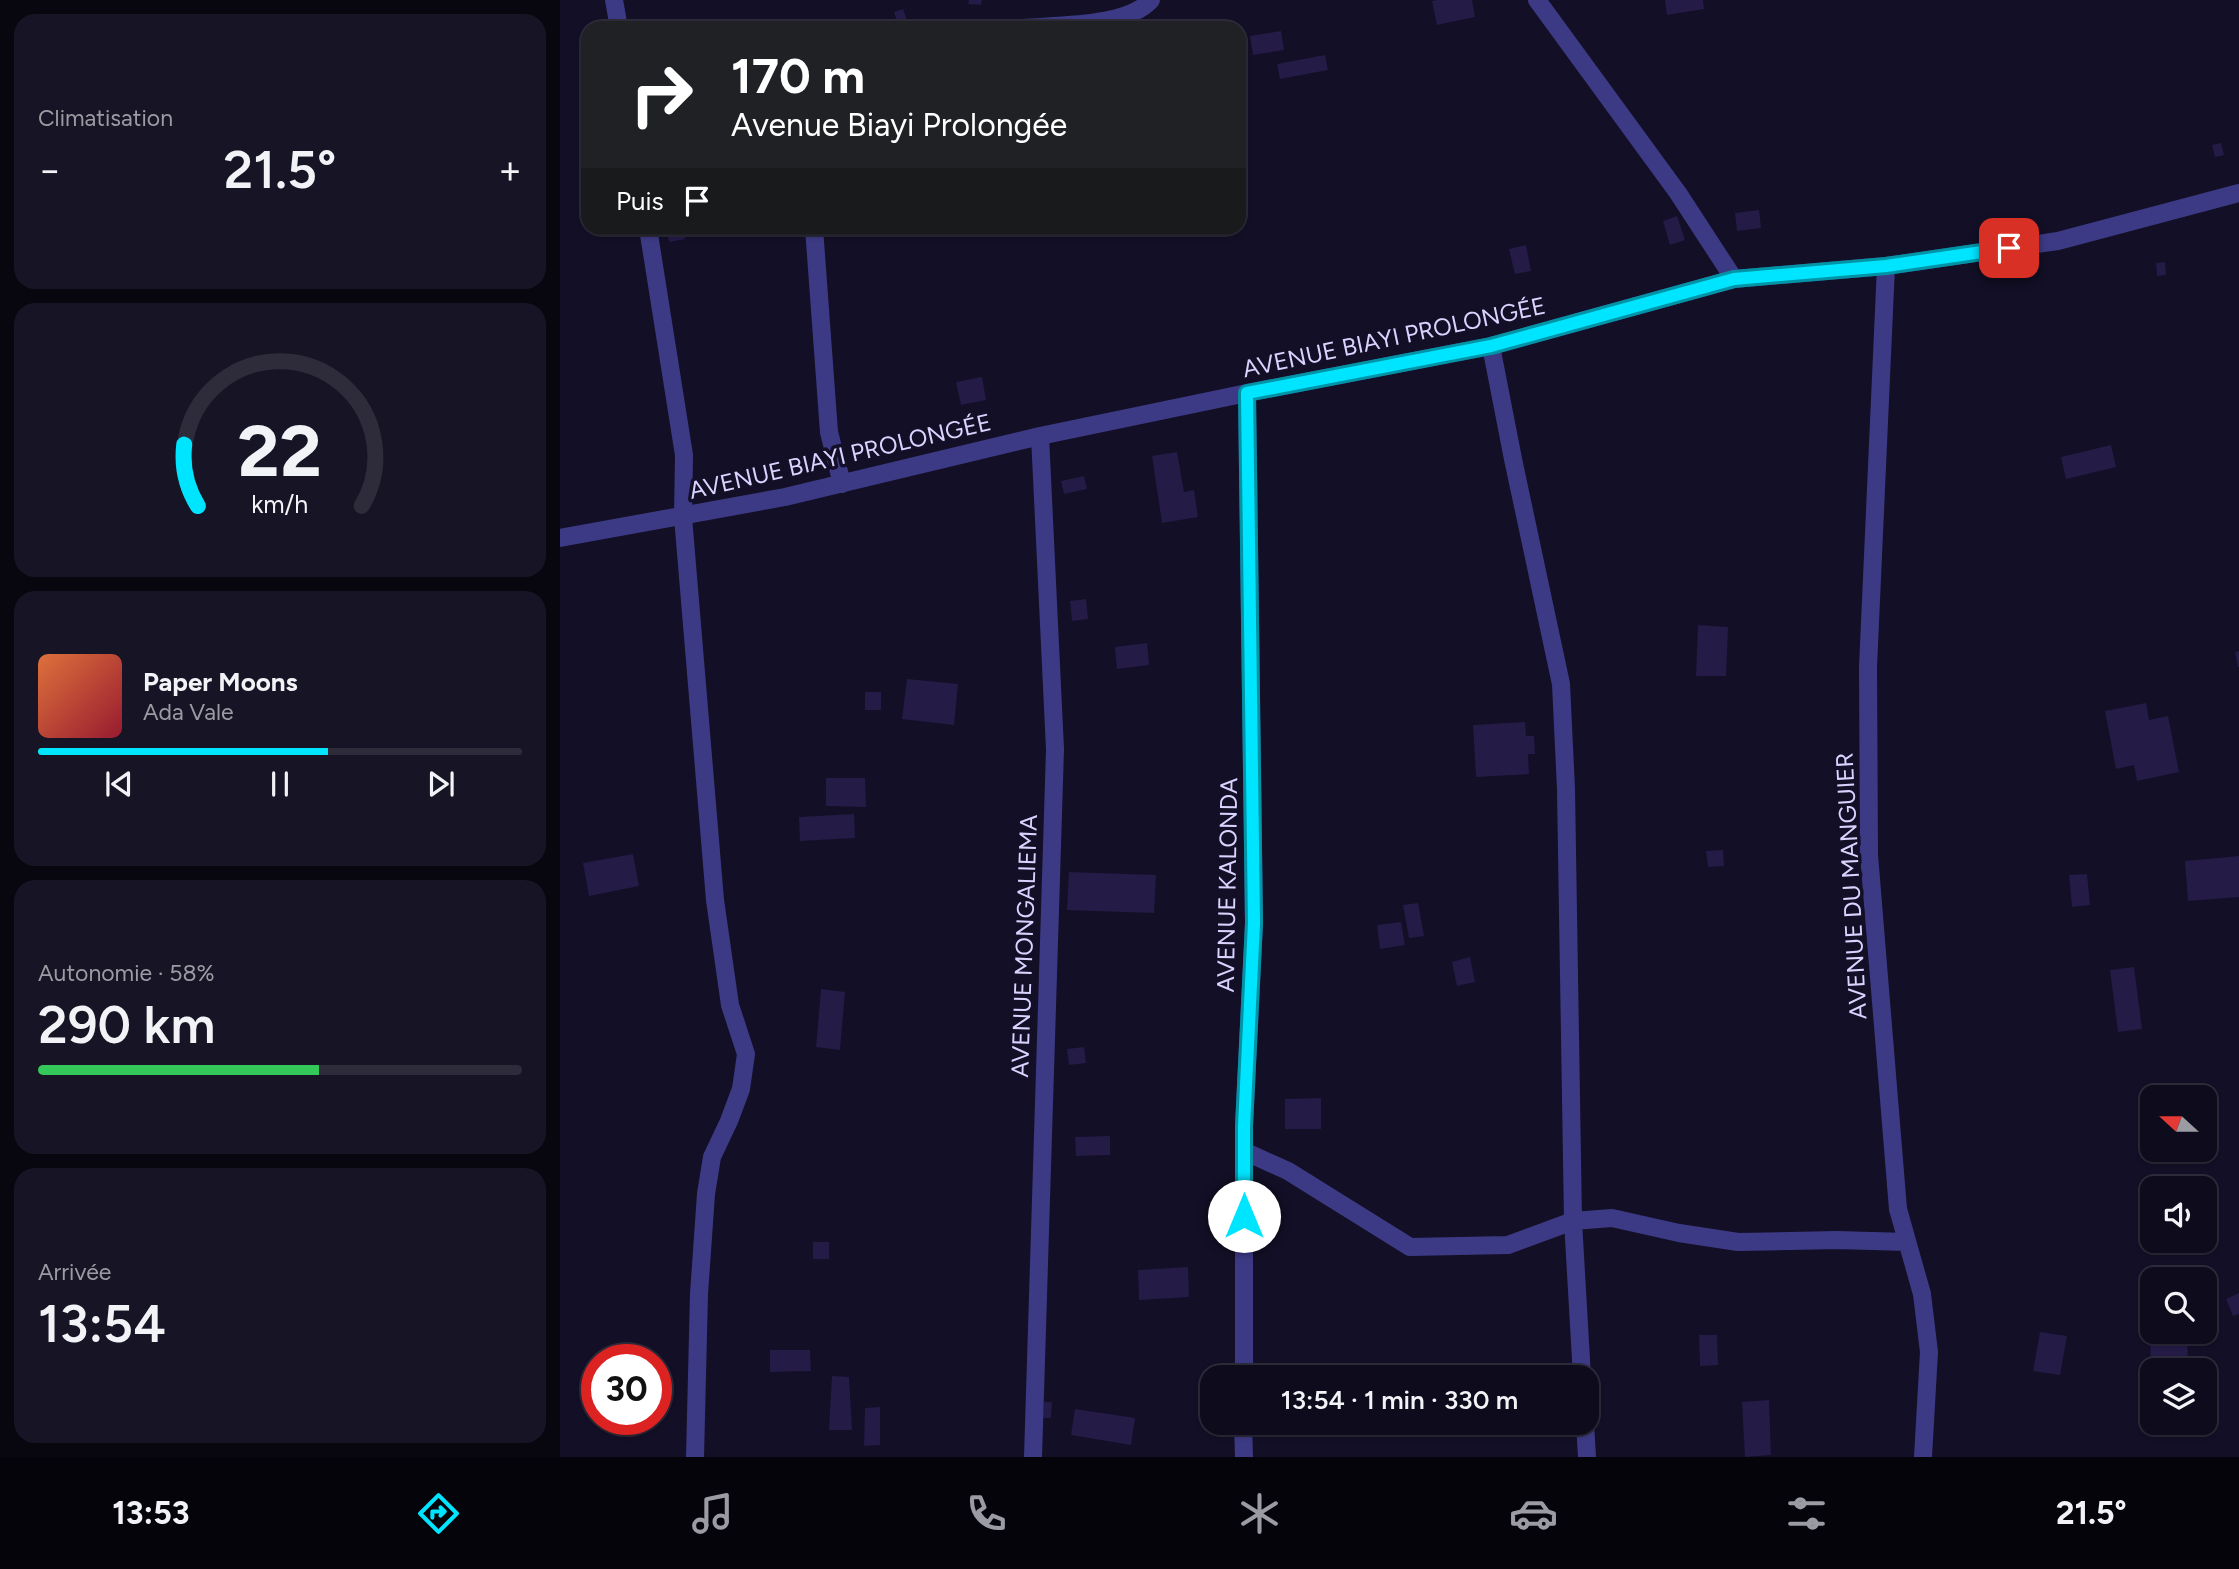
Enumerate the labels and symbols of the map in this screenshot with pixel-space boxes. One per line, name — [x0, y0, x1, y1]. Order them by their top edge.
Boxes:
pin — [1979, 218, 2039, 278]
street label: AVENUE BIAYI PROLONGÉE — [1240, 291, 1548, 383]
street label: AVENUE BIAYI PROLONGÉE — [686, 407, 994, 505]
street label: AVENUE DU MANGUIER — [1830, 752, 1872, 1020]
street label: AVENUE KALONDA — [1211, 777, 1243, 993]
street label: AVENUE MONGALIEMA — [1005, 813, 1043, 1078]
north arrow — [2140, 1085, 2217, 1162]
position arrow — [1207, 1179, 1281, 1253]
speed limit sign: 30 — [581, 1344, 672, 1435]

